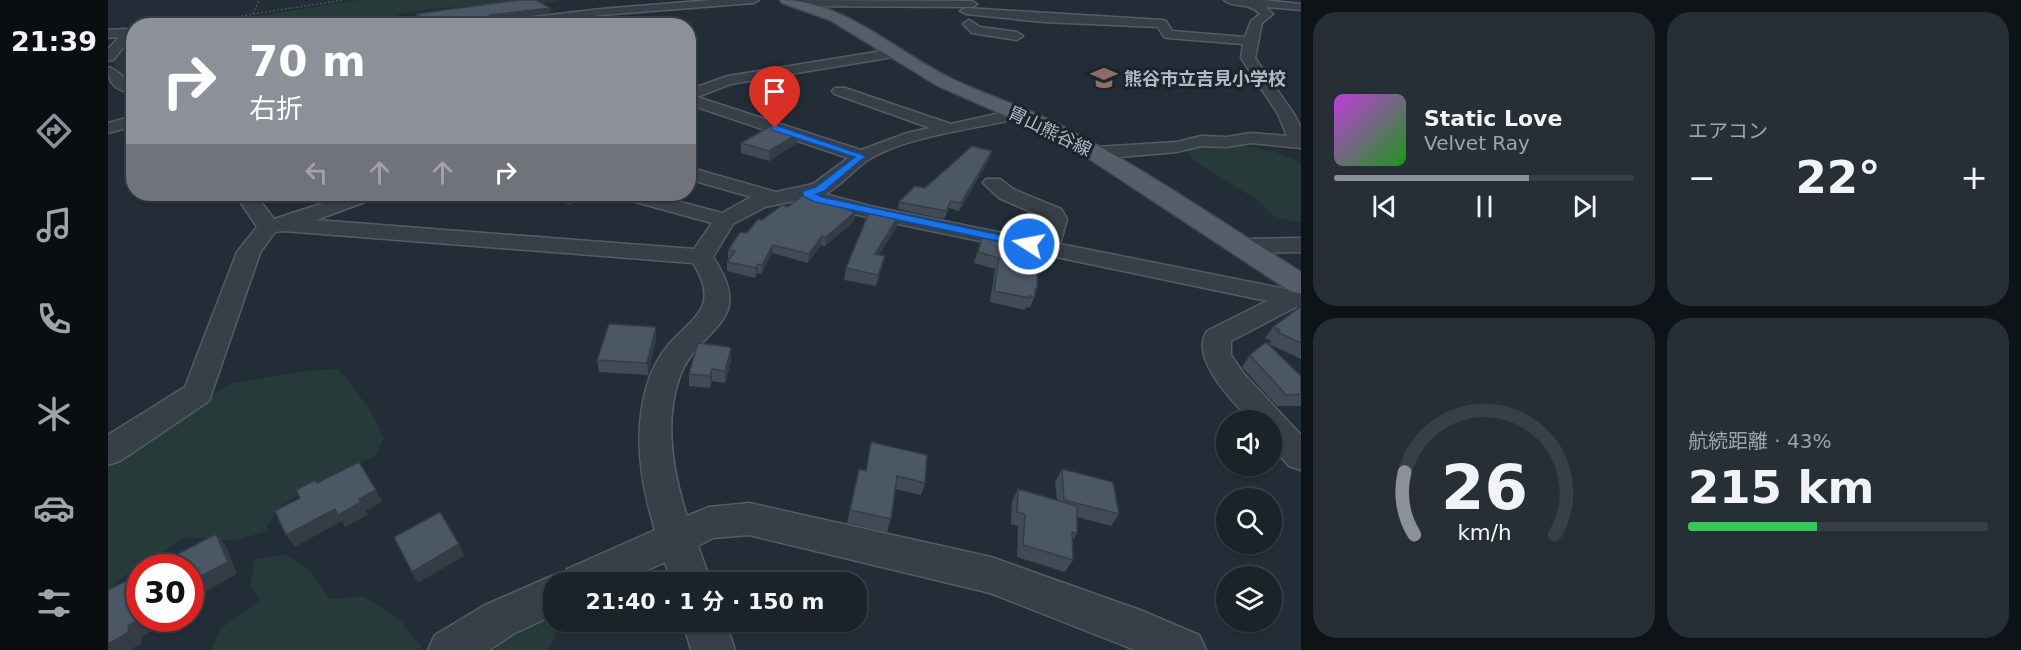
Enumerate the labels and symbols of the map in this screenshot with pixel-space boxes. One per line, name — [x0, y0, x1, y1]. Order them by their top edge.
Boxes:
school or university icon: 熊谷市立吉見小学校 — [1089, 63, 1119, 93]
pin — [749, 66, 800, 128]
place label: 熊谷市立吉見小学校 — [1124, 68, 1286, 89]
street label: 胄山熊谷線 — [1005, 102, 1095, 160]
position arrow — [997, 212, 1061, 276]
speed limit sign: 30 — [126, 554, 204, 632]

